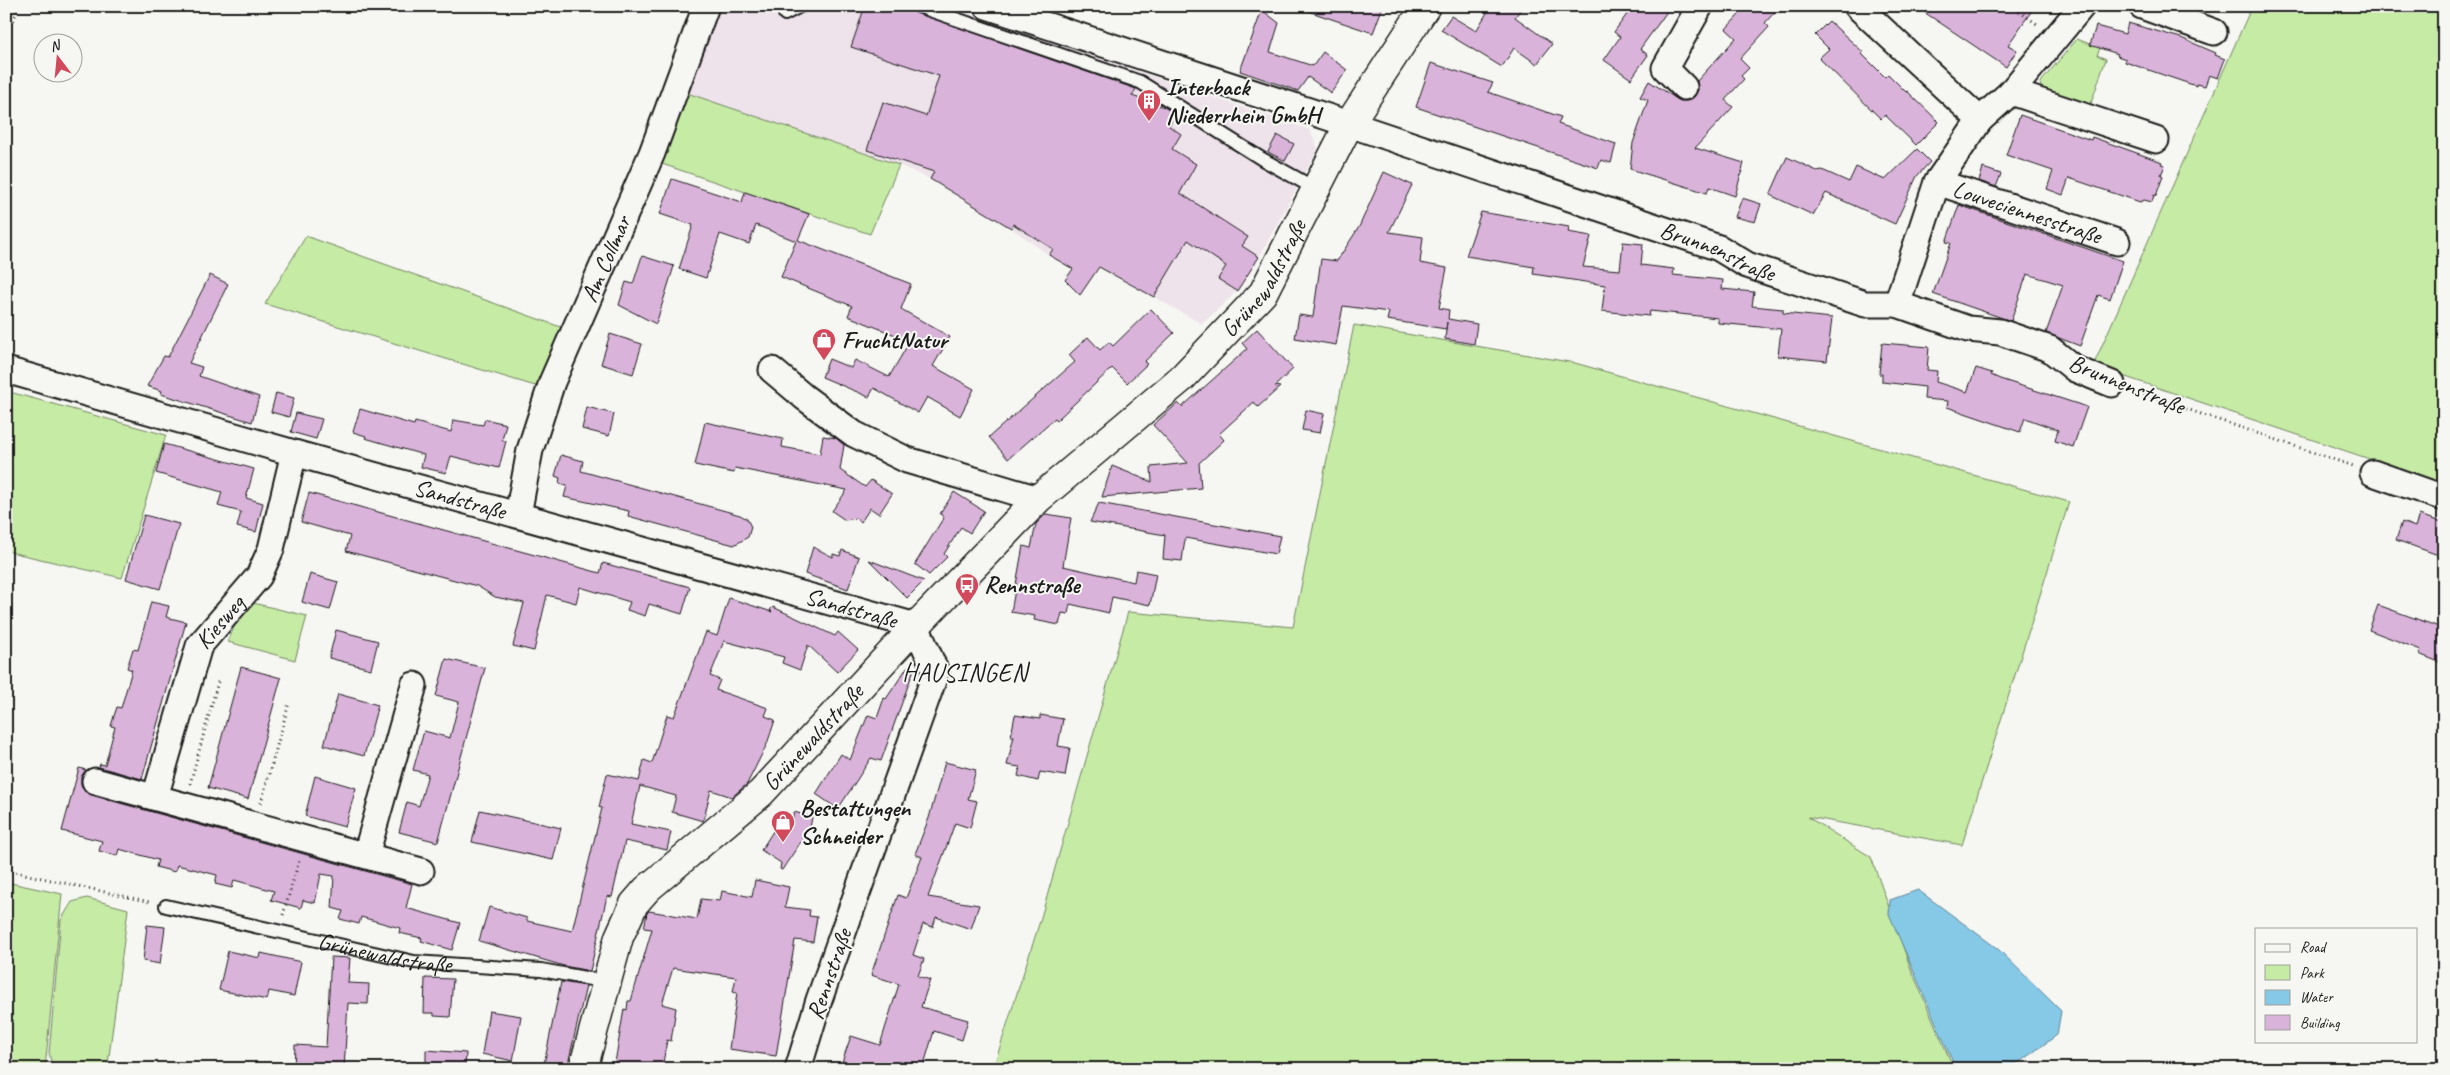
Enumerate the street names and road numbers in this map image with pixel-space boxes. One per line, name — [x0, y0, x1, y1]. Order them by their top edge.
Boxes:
street label: Louveciennesstraße — [1949, 173, 2107, 251]
street label: Am Collmar — [574, 209, 639, 306]
street label: Grünewaldstraße — [1214, 213, 1314, 343]
street label: Brunnenstraße — [1656, 214, 1781, 289]
street label: Brunnenstraße — [2065, 347, 2191, 422]
street label: Sandstraße — [411, 472, 511, 527]
street label: Sandstraße — [802, 581, 903, 636]
street label: Kiesweg — [188, 588, 252, 655]
street label: Grünewaldstraße — [756, 676, 871, 797]
street label: Rennstraße — [800, 923, 859, 1023]
street label: Grünewaldstraße — [315, 926, 455, 979]

